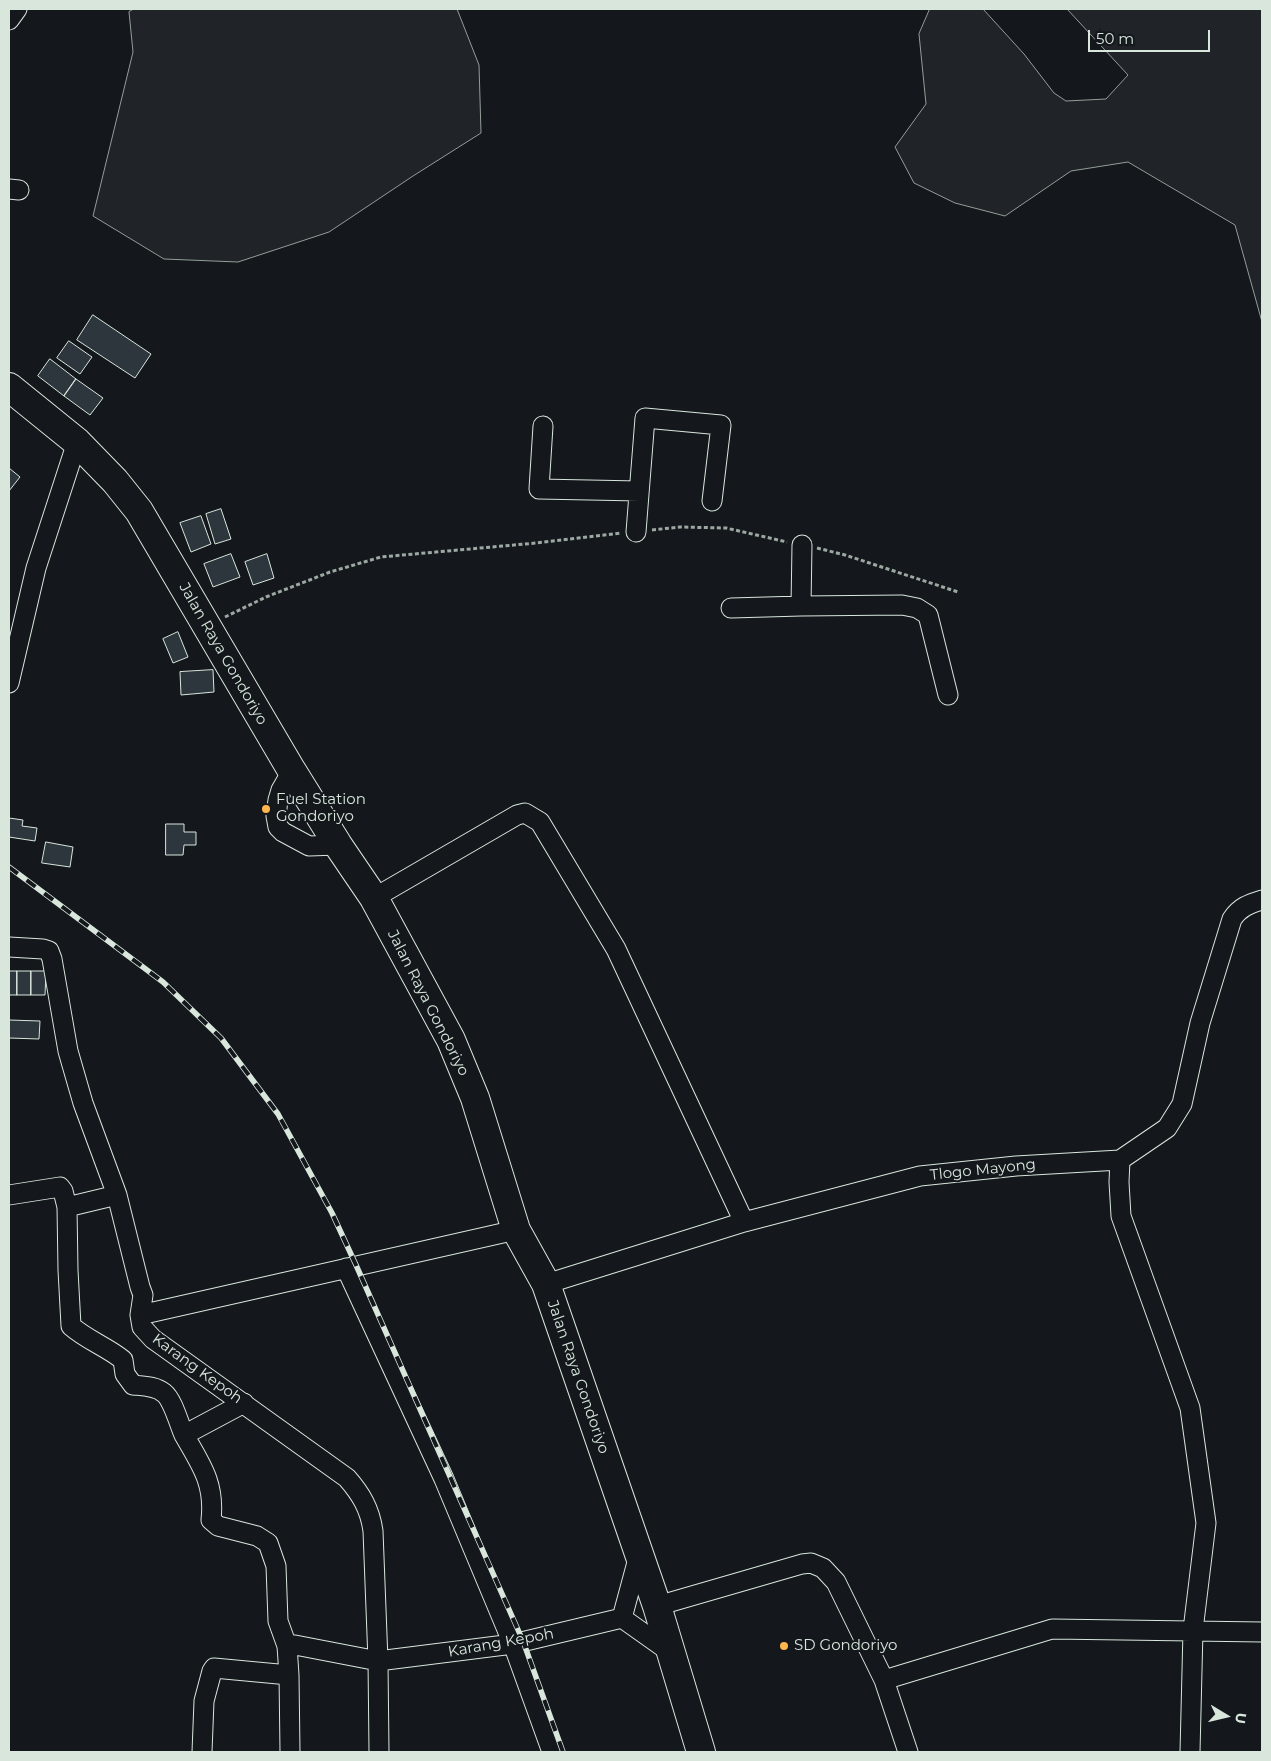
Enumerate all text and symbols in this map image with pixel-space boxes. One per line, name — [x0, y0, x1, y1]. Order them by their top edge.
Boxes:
scale bar — [1091, 20, 1214, 52]
text: 50 m — [1096, 29, 1134, 48]
street label: Jalan Raya Gondoriyo — [175, 580, 271, 728]
place label: Fuel Station Gondoriyo — [276, 791, 366, 826]
marker: Fuel Station Gondoriyo — [260, 803, 272, 815]
street label: Jalan Raya Gondoriyo — [383, 927, 473, 1079]
street label: Tlogo Mayong — [929, 1155, 1037, 1185]
street label: Jalan Raya Gondoriyo — [543, 1298, 613, 1456]
street label: Karang Kepoh — [148, 1330, 246, 1408]
street label: Karang Kepoh — [447, 1625, 555, 1661]
place label: SD Gondoriyo — [794, 1637, 897, 1655]
marker: SD Gondoriyo — [778, 1640, 790, 1652]
north arrow — [1201, 1691, 1251, 1741]
text: U — [1231, 1711, 1251, 1725]

